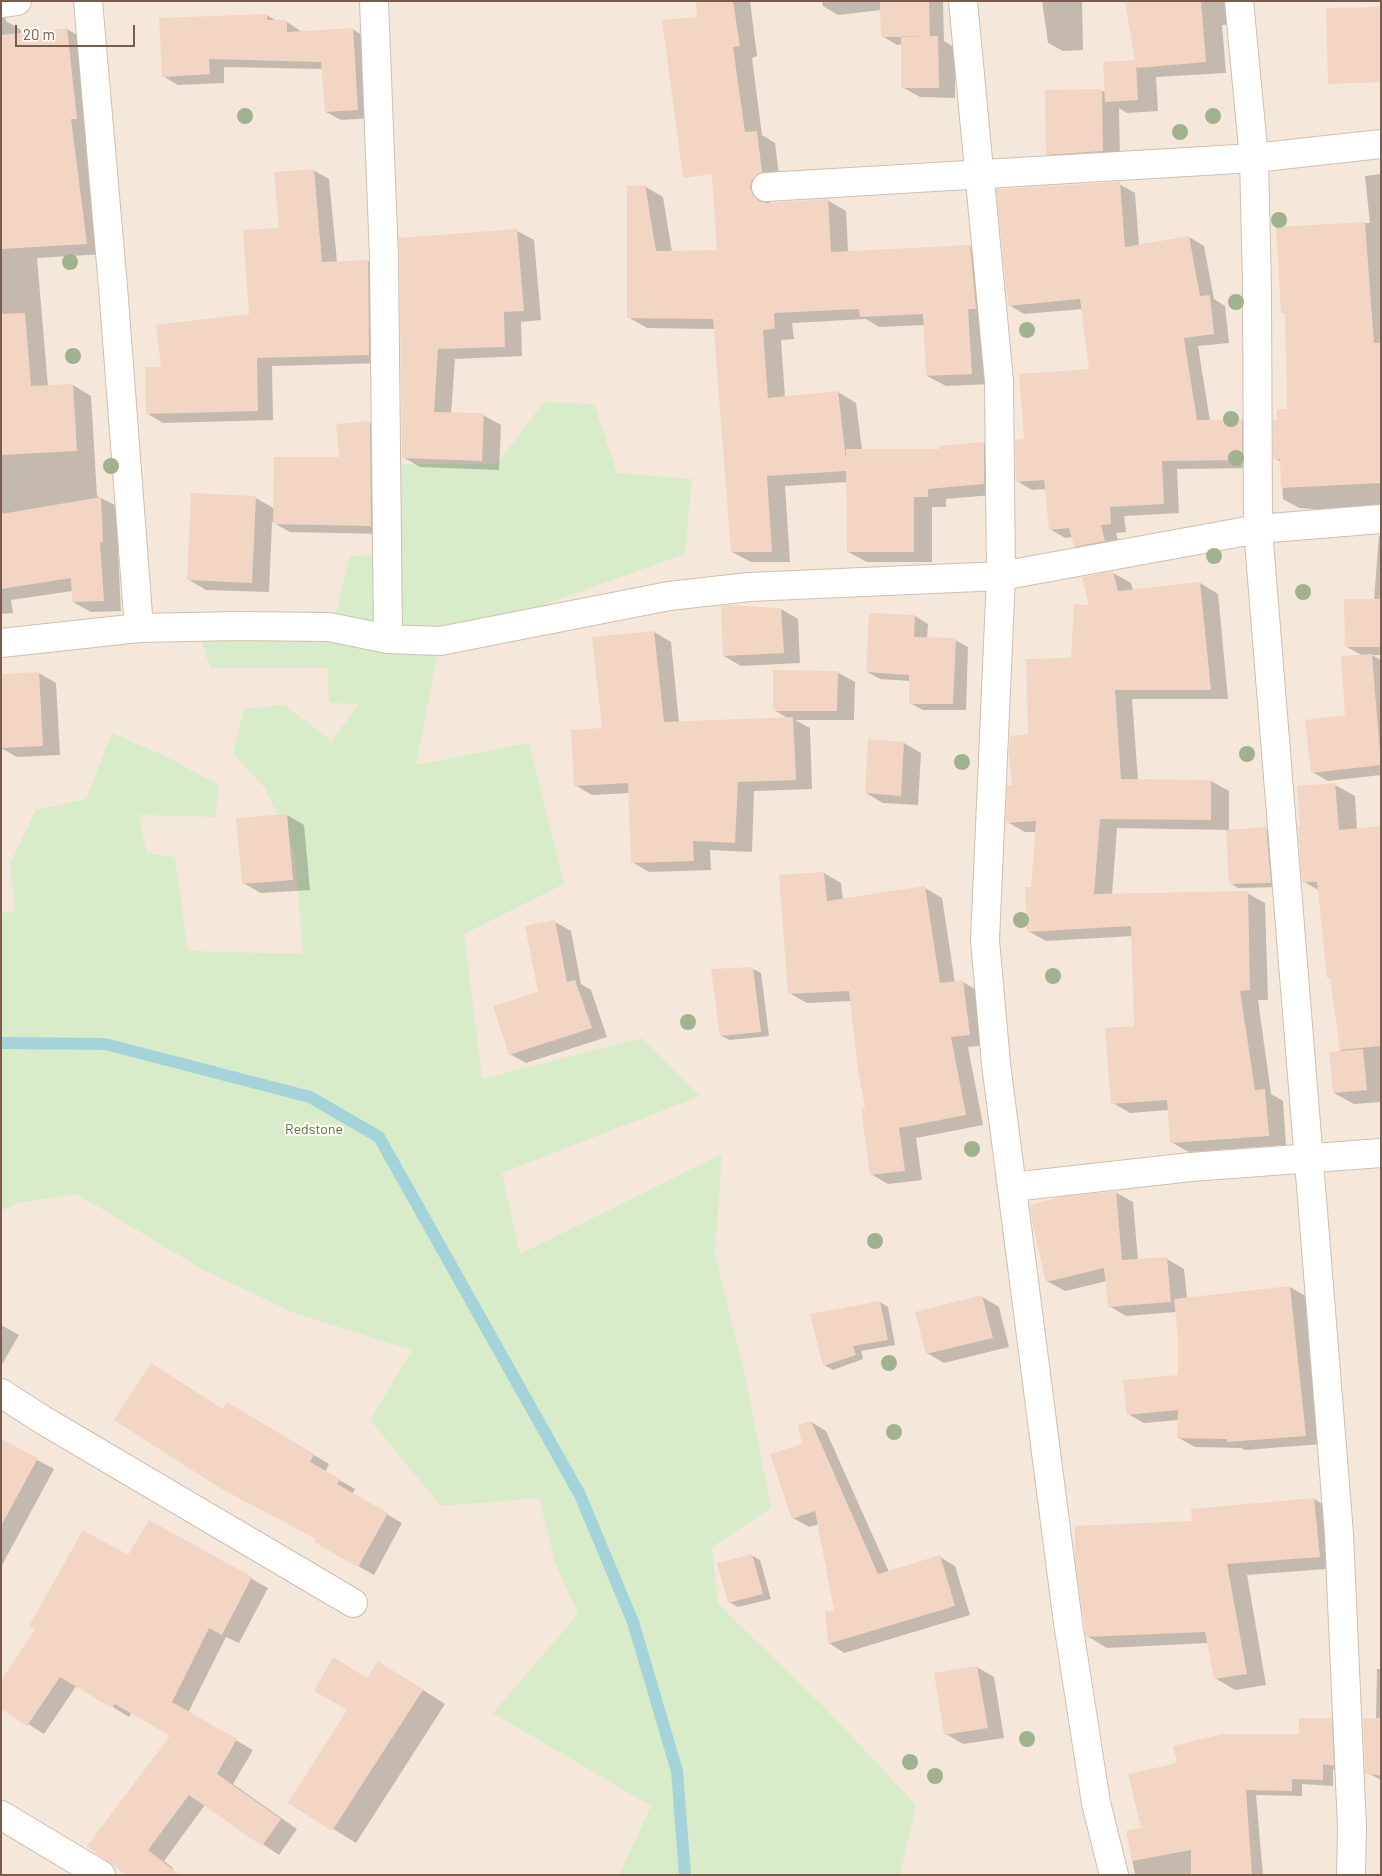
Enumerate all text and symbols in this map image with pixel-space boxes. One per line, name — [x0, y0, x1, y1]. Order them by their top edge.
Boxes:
scale bar — [18, 15, 138, 47]
text: 20 m — [23, 25, 55, 43]
park label: Redstone — [285, 1121, 343, 1137]

